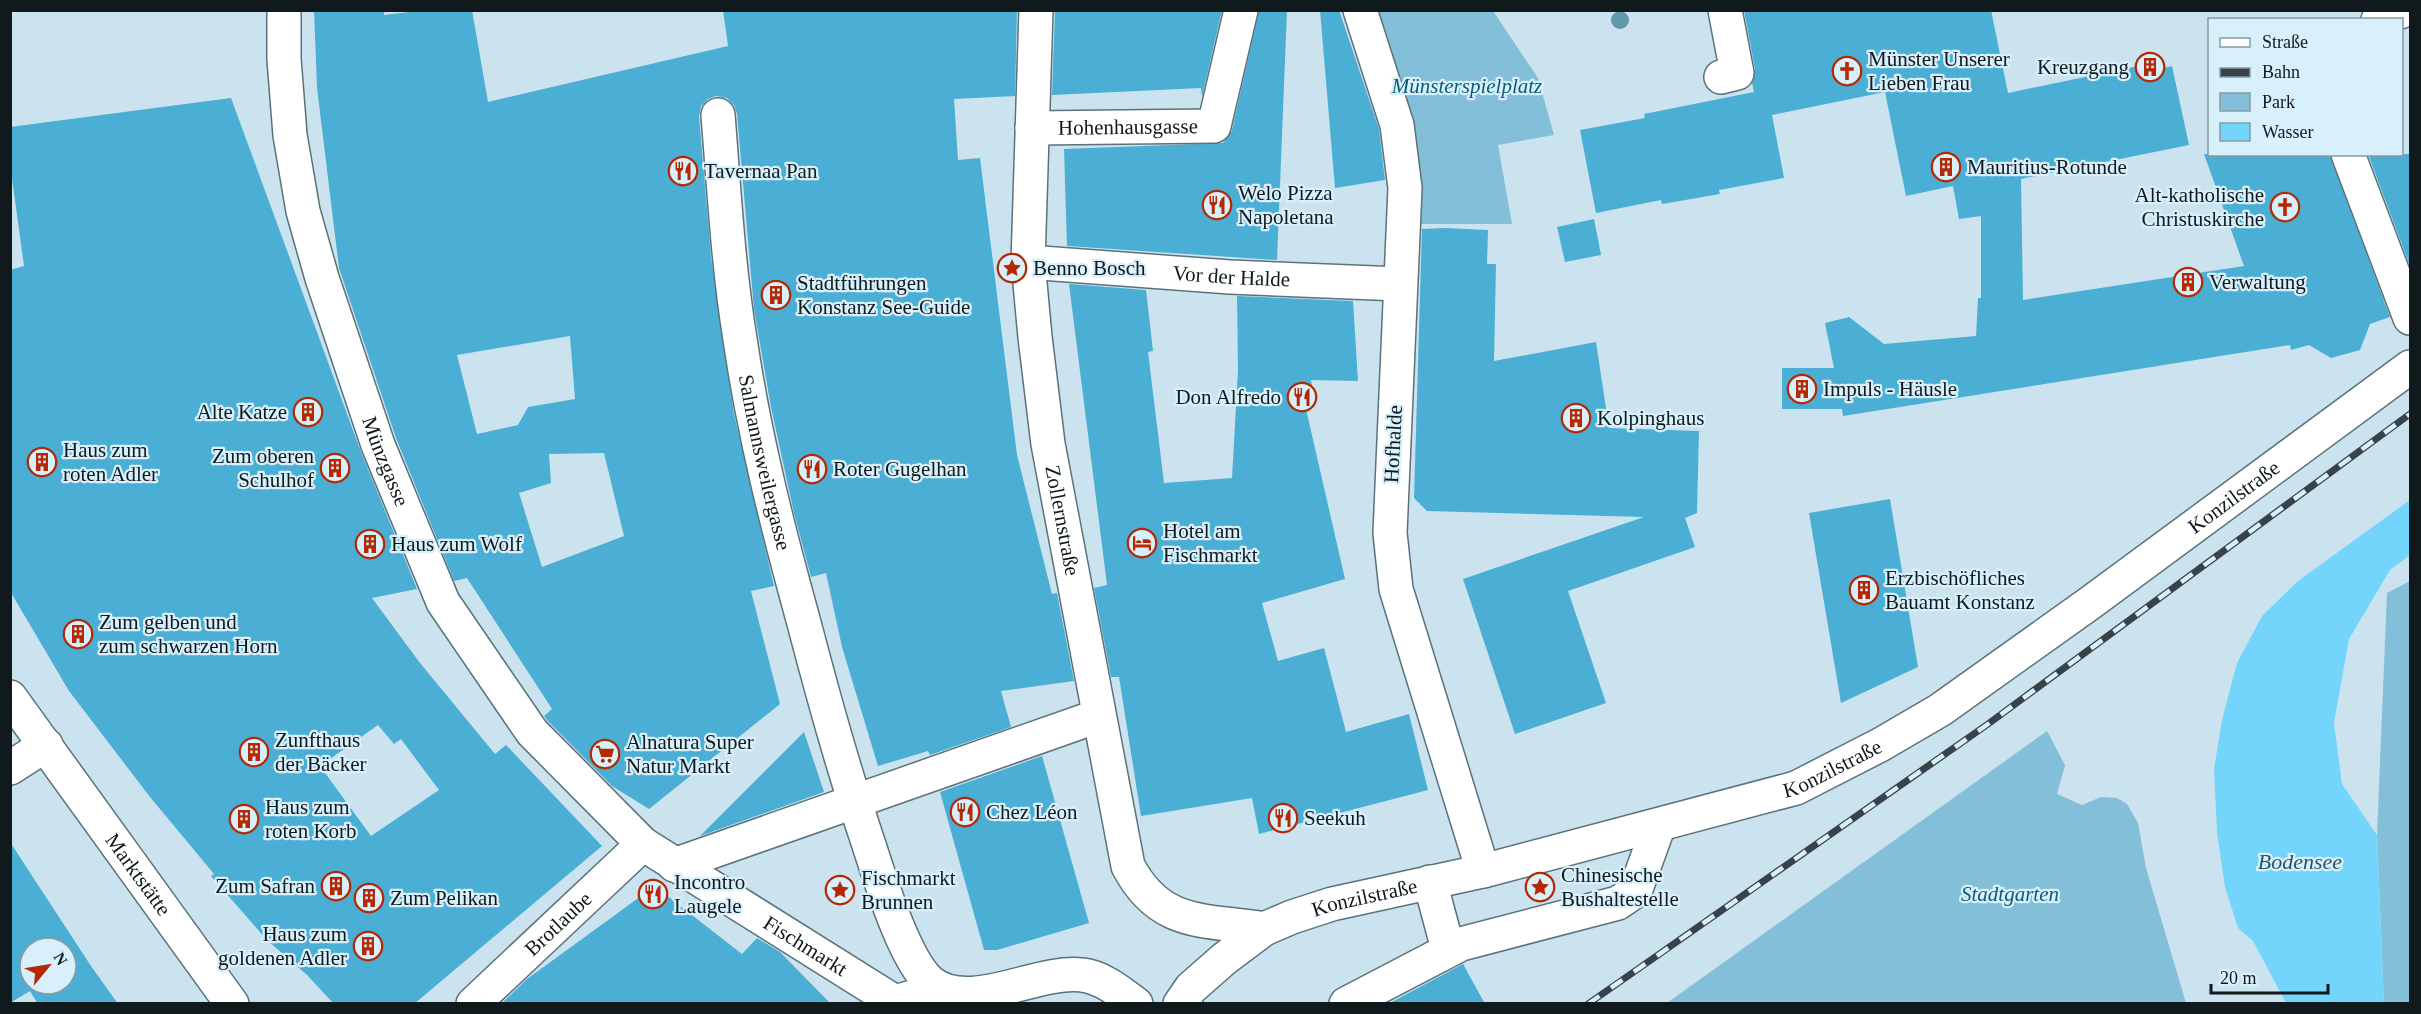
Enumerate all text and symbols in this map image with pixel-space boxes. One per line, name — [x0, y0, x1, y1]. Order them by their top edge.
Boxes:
legend — [2208, 18, 2403, 156]
text: Straße — [2262, 32, 2308, 52]
place label: Münster Unserer Lieben Frau — [1868, 47, 2010, 95]
building icon: Kreuzgang — [2134, 51, 2166, 83]
church icon: Münster Unserer Lieben Frau — [1831, 55, 1863, 87]
place label: Kreuzgang — [2037, 55, 2129, 79]
text: Bahn — [2262, 62, 2300, 82]
park label: Münsterspielplatz — [1391, 74, 1542, 98]
text: Park — [2262, 92, 2295, 112]
street label: Hohenhausgasse — [1058, 114, 1198, 140]
text: Wasser — [2262, 122, 2314, 142]
building icon: Mauritius-Rotunde — [1930, 151, 1962, 183]
restaurant icon: Tavernaa Pan — [667, 155, 699, 187]
place label: Mauritius-Rotunde — [1967, 155, 2127, 179]
place label: Tavernaa Pan — [704, 159, 818, 183]
place label: Welo Pizza Napoletana — [1238, 181, 1334, 229]
place label: Alt-katholische Christuskirche — [2135, 183, 2264, 231]
restaurant icon: Welo Pizza Napoletana — [1201, 189, 1233, 221]
church icon: Alt-katholische Christuskirche — [2269, 191, 2301, 223]
place icon: Benno Bosch — [996, 252, 1028, 284]
place label: Benno Bosch — [1033, 256, 1146, 280]
street label: Vor der Halde — [1172, 261, 1291, 291]
building icon: Verwaltung — [2172, 266, 2204, 298]
place label: Verwaltung — [2209, 270, 2306, 294]
place label: Stadtführungen Konstanz See-Guide — [797, 271, 970, 319]
building icon: Stadtführungen Konstanz See-Guide — [760, 279, 792, 311]
street label: Salmannsweilergasse — [734, 373, 796, 553]
building icon: Impuls - Häusle — [1786, 373, 1818, 405]
place label: Impuls - Häusle — [1823, 377, 1957, 401]
restaurant icon: Don Alfredo — [1286, 381, 1318, 413]
place label: Don Alfredo — [1175, 385, 1281, 409]
building icon: Alte Katze — [292, 396, 324, 428]
place label: Alte Katze — [197, 400, 287, 424]
building icon: Kolpinghaus — [1560, 402, 1592, 434]
street label: Hofhalde — [1379, 404, 1407, 484]
place label: Kolpinghaus — [1597, 406, 1704, 430]
street label: Münzgasse — [357, 413, 414, 510]
place label: Haus zum roten Adler — [63, 438, 158, 486]
place label: Zum oberen Schulhof — [212, 444, 315, 492]
building icon: Haus zum roten Adler — [26, 446, 58, 478]
building icon: Zum oberen Schulhof — [319, 452, 351, 484]
restaurant icon: Roter Gugelhan — [796, 453, 828, 485]
street label: Konzilstraße — [2183, 455, 2284, 538]
place label: Roter Gugelhan — [833, 457, 967, 481]
street label: Zollernstraße — [1040, 463, 1085, 578]
place label: Hotel am Fischmarkt — [1163, 519, 1258, 567]
hotel icon: Hotel am Fischmarkt — [1126, 527, 1158, 559]
building icon: Haus zum Wolf — [354, 528, 386, 560]
place label: Haus zum Wolf — [391, 532, 522, 556]
place label: Erzbischöfliches Bauamt Konstanz — [1885, 566, 2035, 614]
building icon: Erzbischöfliches Bauamt Konstanz — [1848, 574, 1880, 606]
place label: Zum gelben und zum schwarzen Horn — [99, 610, 278, 658]
building icon: Zum gelben und zum schwarzen Horn — [62, 618, 94, 650]
place label: Zunfthaus der Bäcker — [275, 728, 367, 776]
place label: Alnatura Super Natur Markt — [626, 730, 754, 778]
street label: Konzilstraße — [1780, 734, 1886, 803]
building icon: Zunfthaus der Bäcker — [238, 736, 270, 768]
supermarket icon: Alnatura Super Natur Markt — [589, 738, 621, 770]
place label: Haus zum roten Korb — [265, 795, 357, 843]
restaurant icon: Chez Léon — [949, 796, 981, 828]
place label: Chez Léon — [986, 800, 1078, 824]
restaurant icon: Seekuh — [1267, 802, 1299, 834]
building icon: Haus zum roten Korb — [228, 803, 260, 835]
place label: Seekuh — [1304, 806, 1366, 830]
street label: Marktstätte — [101, 829, 176, 920]
water label: Bodensee — [2258, 849, 2342, 874]
place label: Chinesische Bushaltestelle — [1561, 863, 1679, 911]
place label: Fischmarkt Brunnen — [861, 866, 956, 914]
building icon: Zum Safran — [320, 870, 352, 902]
place label: Incontro Laugele — [674, 870, 745, 918]
place icon: Chinesische Bushaltestelle — [1524, 871, 1556, 903]
place label: Zum Safran — [215, 874, 315, 898]
place icon: Fischmarkt Brunnen — [824, 874, 856, 906]
street label: Konzilstraße — [1309, 874, 1419, 922]
restaurant icon: Incontro Laugele — [637, 878, 669, 910]
building icon: Zum Pelikan — [353, 882, 385, 914]
park label: Stadtgarten — [1961, 882, 2059, 906]
place label: Zum Pelikan — [390, 886, 498, 910]
street label: Brotlaube — [520, 887, 597, 961]
street label: Fischmarkt — [759, 911, 852, 981]
place label: Haus zum goldenen Adler — [218, 922, 347, 970]
building icon: Haus zum goldenen Adler — [352, 930, 384, 962]
north arrow — [18, 936, 78, 996]
text: N — [50, 949, 71, 968]
scale bar — [2211, 957, 2328, 995]
text: 20 m — [2220, 968, 2257, 988]

